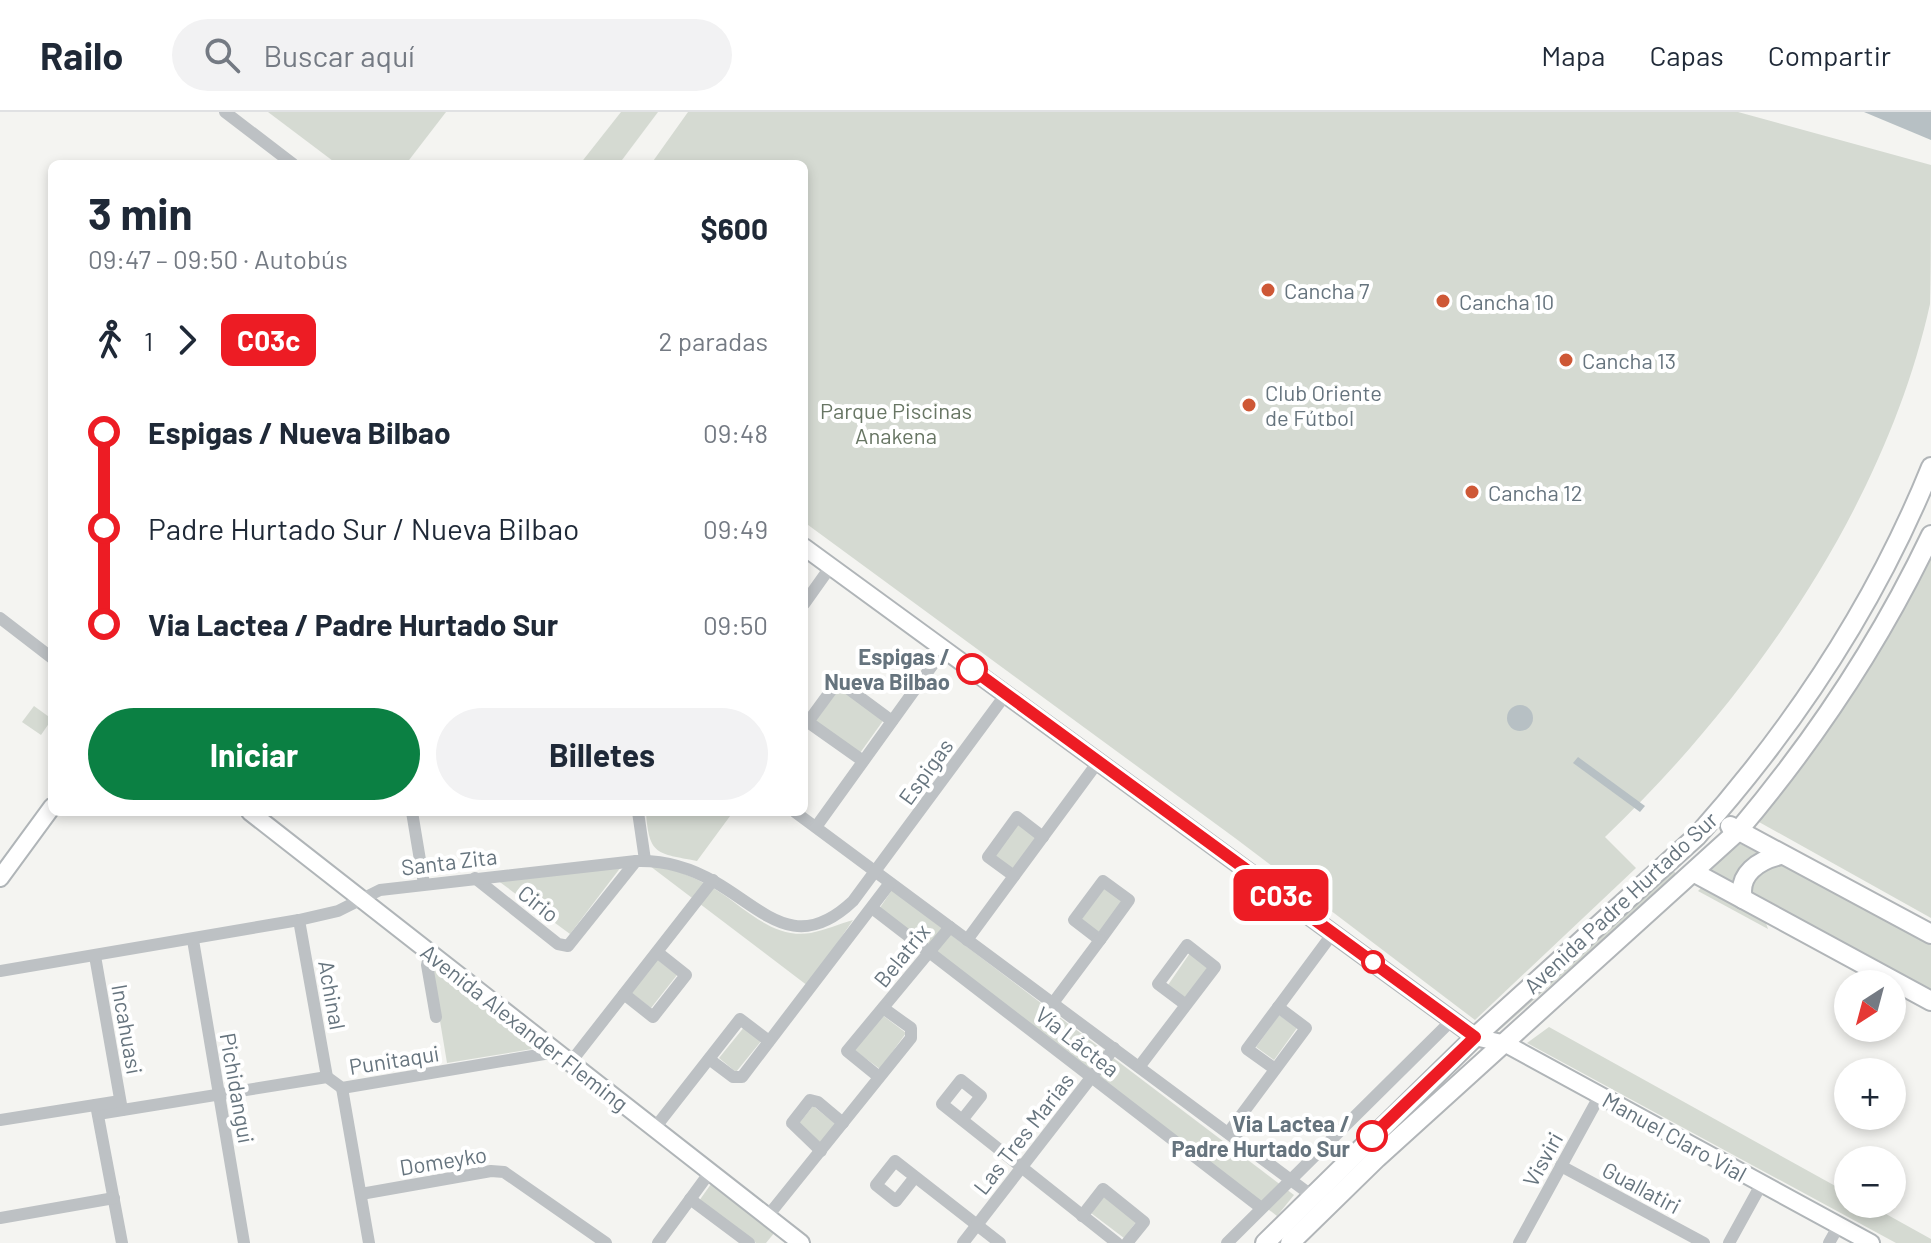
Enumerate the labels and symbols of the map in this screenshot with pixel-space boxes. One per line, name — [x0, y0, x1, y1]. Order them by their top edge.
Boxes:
place label: Cancha 7 — [1284, 277, 1370, 303]
marker: Cancha 7 — [1259, 281, 1277, 299]
place label: Cancha 10 — [1459, 288, 1554, 314]
marker: Cancha 10 — [1434, 292, 1452, 310]
place label: Cancha 13 — [1582, 347, 1676, 373]
marker: Cancha 13 — [1557, 351, 1575, 369]
place label: Club Oriente de Fútbol — [1265, 379, 1382, 430]
marker: Club Oriente de Fútbol — [1240, 396, 1258, 414]
park label: Parque Piscinas Anakena — [820, 397, 972, 448]
place label: Cancha 12 — [1488, 479, 1583, 505]
marker: Cancha 12 — [1463, 483, 1481, 501]
place label: Espigas / Nueva Bilbao — [824, 643, 950, 694]
marker: Espigas / Nueva Bilbao — [957, 654, 987, 684]
street label: Espigas — [892, 733, 958, 809]
street label: Avenida Padre Hurtado Sur — [1518, 806, 1722, 998]
street label: Santa Zita — [400, 842, 498, 880]
line badge: C03c — [1225, 869, 1337, 921]
street label: Cirio — [513, 879, 565, 927]
street label: Belatrix — [868, 918, 934, 992]
street label: Avenida Alexander Fleming — [416, 938, 634, 1116]
unlabelled marker — [1362, 951, 1384, 973]
street label: Achinal — [314, 958, 352, 1032]
north arrow — [1834, 970, 1906, 1042]
street label: Incahuasi — [107, 982, 149, 1076]
street label: Vía Láctea — [1031, 1000, 1125, 1082]
street label: Pichidangui — [215, 1031, 261, 1145]
street label: Punitaqui — [347, 1039, 441, 1079]
street label: Las Tres Marias — [968, 1067, 1078, 1199]
street label: Manuel Claro Vial — [1598, 1086, 1752, 1186]
place label: Via Lactea / Padre Hurtado Sur — [1171, 1110, 1351, 1161]
marker: Via Lactea / Padre Hurtado Sur — [1357, 1121, 1387, 1151]
street label: Visviri — [1517, 1127, 1567, 1191]
street label: Domeyko — [398, 1140, 488, 1180]
street label: Guallatiri — [1598, 1156, 1686, 1218]

